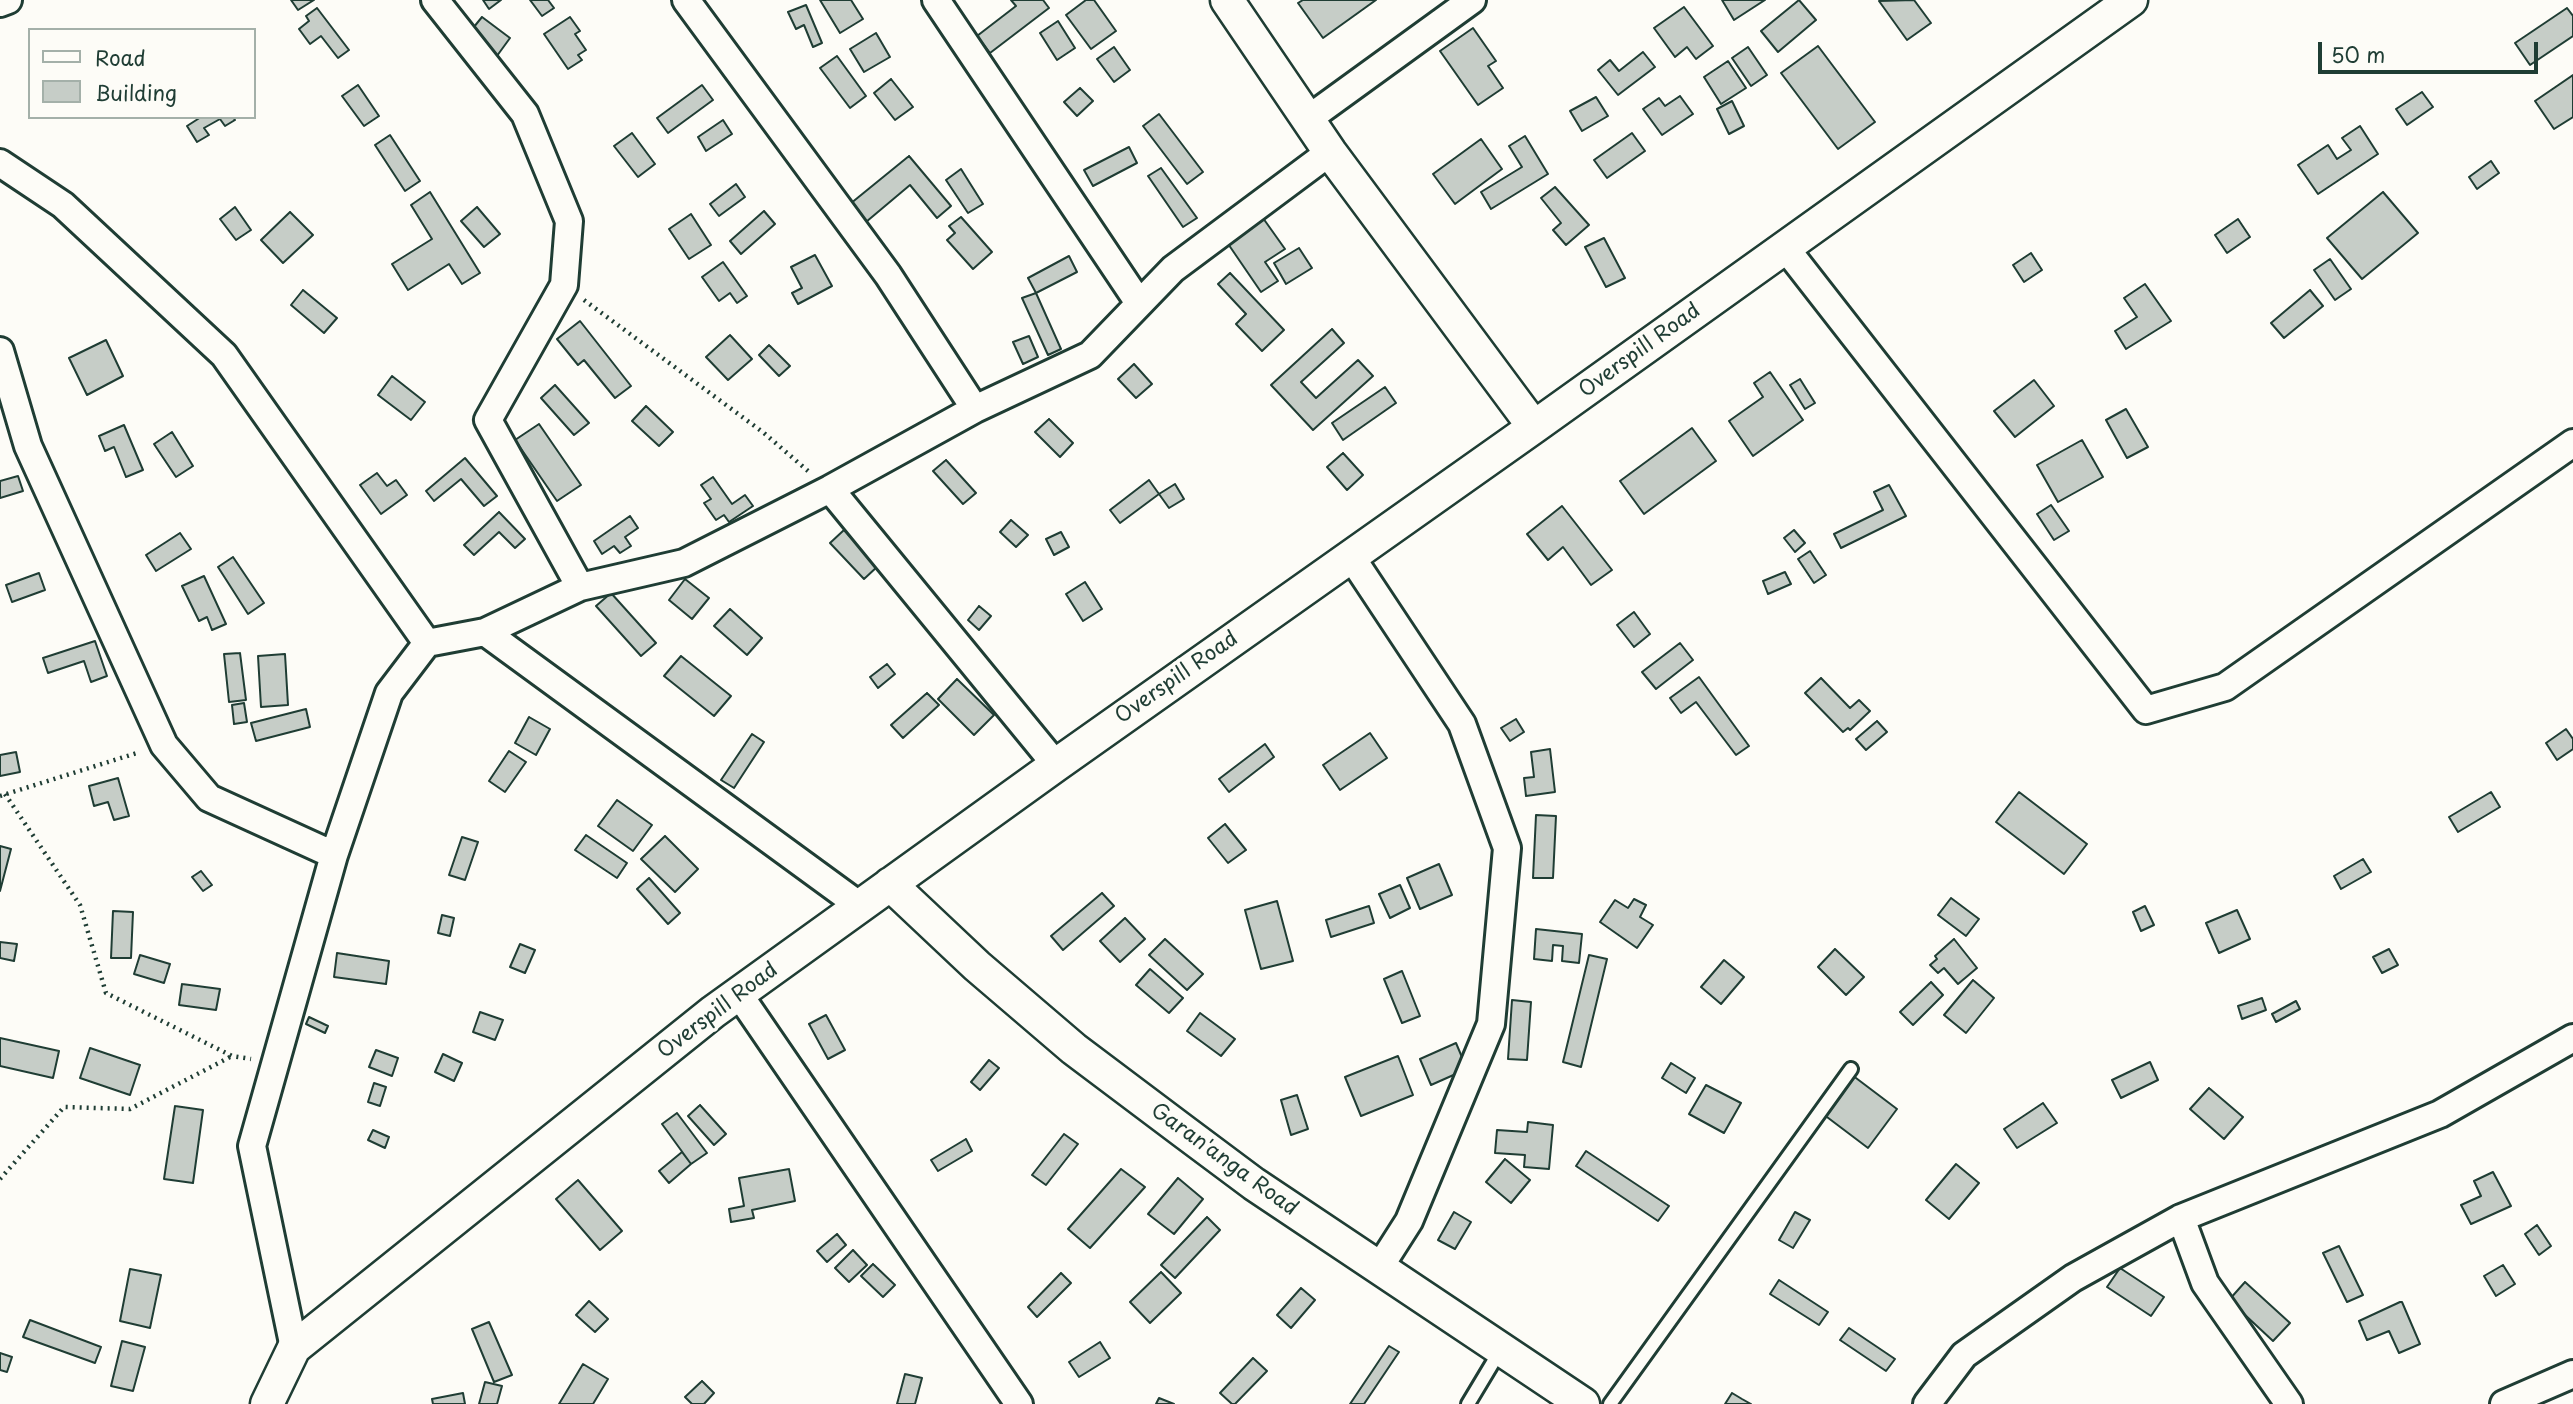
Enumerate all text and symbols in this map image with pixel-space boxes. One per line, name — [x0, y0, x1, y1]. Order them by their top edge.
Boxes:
legend — [28, 28, 256, 119]
scale bar — [2321, 28, 2542, 72]
text: 50 m — [2331, 38, 2385, 70]
text: Road — [95, 41, 146, 73]
text: Building — [95, 76, 177, 108]
street label: Overspill Road — [1574, 298, 1706, 404]
street label: Overspill Road — [1111, 626, 1243, 730]
street label: Overspill Road — [653, 958, 783, 1064]
street label: Garan'anga Road — [1145, 1098, 1303, 1222]

